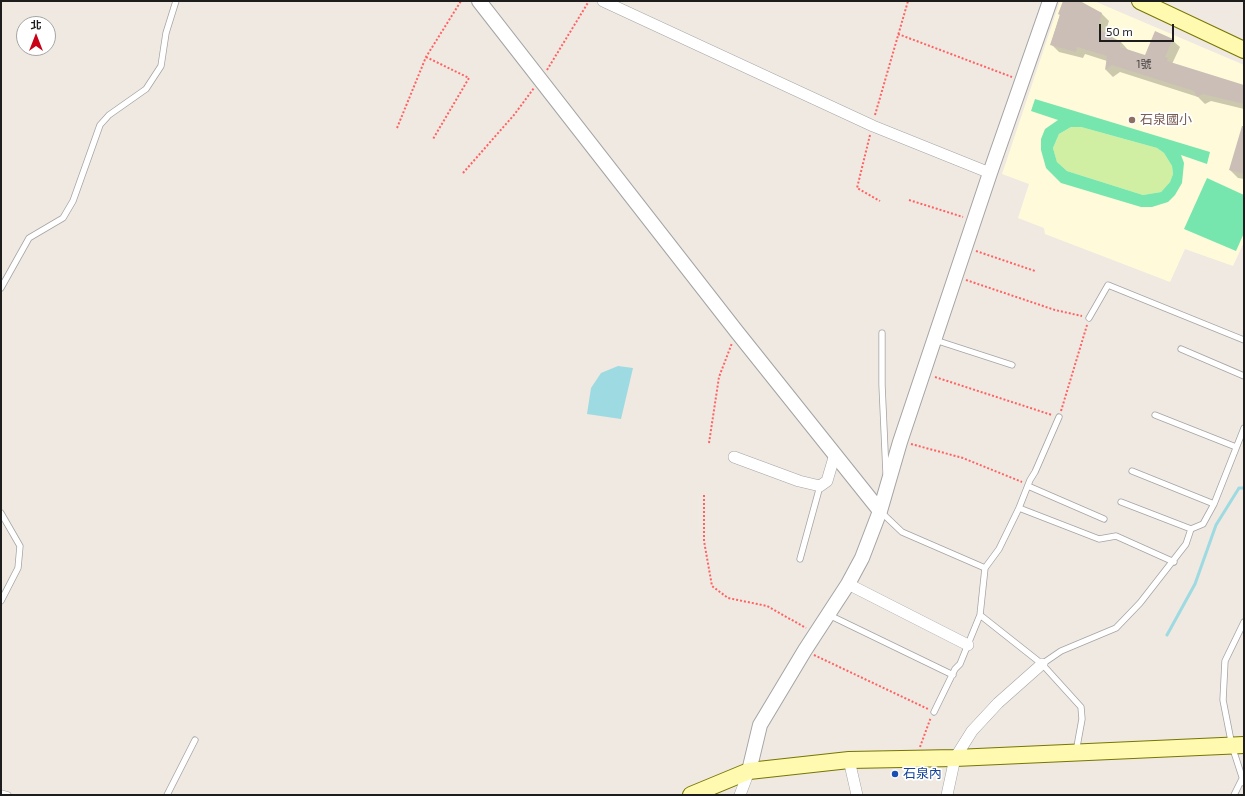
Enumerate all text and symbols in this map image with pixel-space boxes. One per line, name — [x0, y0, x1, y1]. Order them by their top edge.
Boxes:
north arrow — [16, 16, 56, 56]
scale bar — [1101, 16, 1176, 42]
text: 北 — [31, 18, 42, 31]
text: 50 m — [1106, 24, 1133, 38]
house number: 1號 — [1136, 57, 1152, 71]
place label: 石泉國小 — [1140, 112, 1192, 128]
marker: 石泉國小 — [1127, 115, 1137, 125]
place label: 石泉內 — [903, 766, 942, 782]
marker: 石泉內 — [890, 769, 900, 779]

